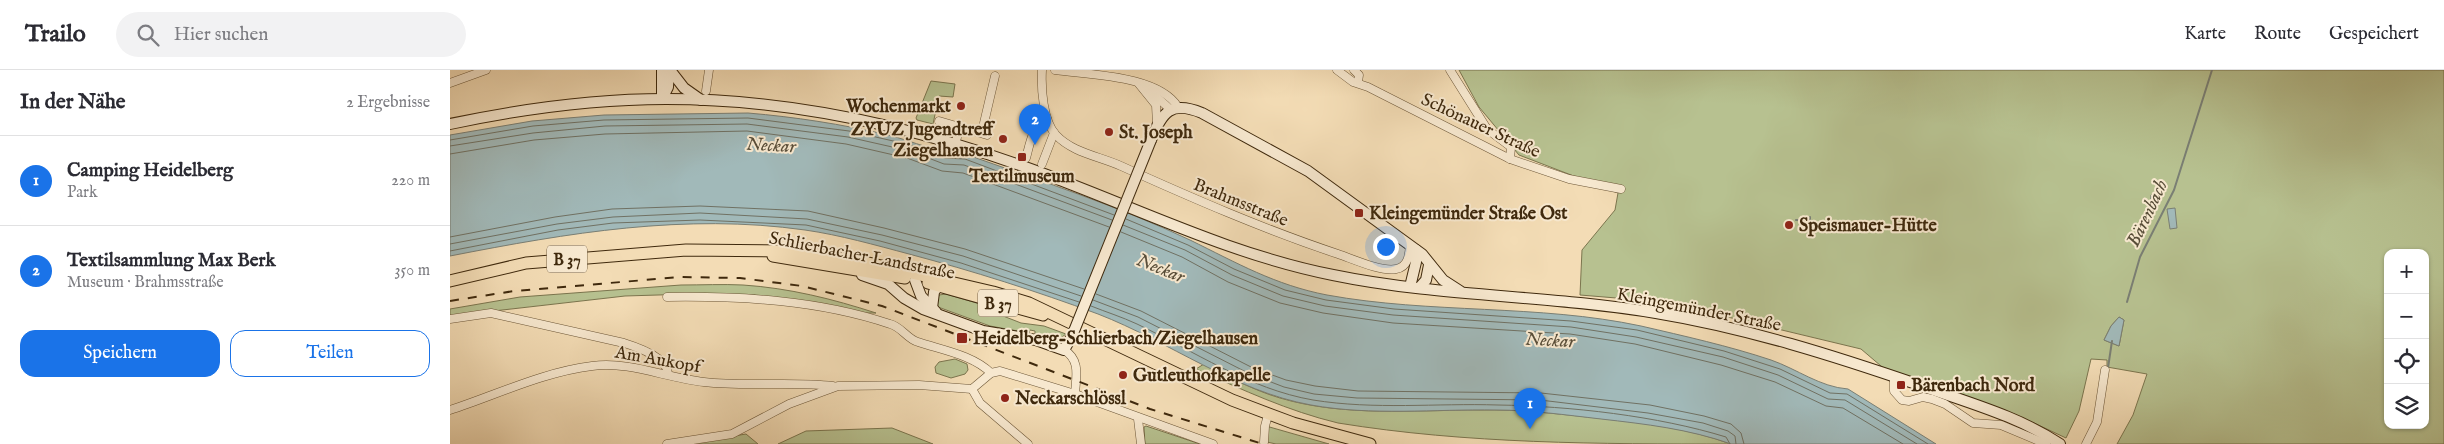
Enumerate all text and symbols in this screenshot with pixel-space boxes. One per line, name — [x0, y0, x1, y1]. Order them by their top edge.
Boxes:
search box — [116, 12, 466, 57]
text: Trailo — [25, 19, 86, 50]
icon: search — [134, 21, 162, 49]
text: Hier suchen — [174, 23, 268, 47]
text: Karte — [2184, 23, 2226, 46]
text: Route — [2254, 23, 2301, 46]
text: Gespeichert — [2329, 23, 2419, 46]
text: In der Nähe — [20, 89, 126, 116]
street label: Schönauer Straße — [1417, 89, 1544, 164]
text: 2 Ergebnisse — [346, 93, 430, 113]
place label: Wochenmarkt — [845, 96, 952, 119]
marker: Wochenmarkt — [955, 100, 967, 112]
pin: 2 — [1019, 104, 1051, 145]
place label: ZYUZ Jugendtreff Ziegelhausen — [851, 119, 995, 163]
place label: St. Joseph — [1119, 122, 1193, 145]
marker: St. Joseph — [1103, 126, 1115, 138]
water label: Neckar — [745, 133, 798, 159]
marker: ZYUZ Jugendtreff Ziegelhausen — [997, 133, 1009, 145]
marker: Textilmuseum — [1016, 151, 1028, 163]
text: Camping Heidelberg — [67, 159, 233, 183]
place label: Textilmuseum — [968, 166, 1075, 189]
text: 1 — [33, 171, 39, 191]
text: 220 m — [391, 171, 430, 191]
street label: Brahmsstraße — [1190, 174, 1291, 233]
water label: Bärenbach — [2122, 176, 2174, 251]
text: Park — [67, 183, 97, 203]
place label: Kleingemünder Straße Ost — [1369, 203, 1568, 226]
marker: Kleingemünder Straße Ost — [1353, 207, 1365, 219]
place label: Speismauer-Hütte — [1799, 215, 1938, 238]
marker: Speismauer-Hütte — [1783, 219, 1795, 231]
street label: Schlierbacher Landstraße — [767, 227, 957, 286]
your location — [1373, 234, 1399, 260]
road number: B 37 — [547, 245, 587, 272]
water label: Neckar — [1133, 248, 1189, 290]
text: Textilsammlung Max Berk — [67, 249, 276, 273]
map controls — [2384, 249, 2429, 429]
button: + — [2384, 249, 2429, 294]
text: 2 — [32, 261, 40, 281]
text: 350 m — [395, 261, 430, 281]
text: Museum · Brahmsstraße — [67, 273, 224, 293]
street label: Kleingemünder Straße — [1615, 283, 1783, 338]
road number: B 37 — [978, 290, 1018, 317]
button: − — [2384, 294, 2429, 339]
place label: Heidelberg-Schlierbach/Ziegelhausen — [973, 328, 1258, 351]
water label: Neckar — [1524, 328, 1577, 354]
button: Speichern — [20, 330, 220, 377]
button: Teilen — [230, 330, 430, 377]
marker: Heidelberg-Schlierbach/Ziegelhausen — [955, 331, 969, 345]
button: locate — [2384, 339, 2429, 384]
street label: Am Aukopf — [612, 341, 706, 380]
place label: Gutleuthofkapelle — [1133, 365, 1271, 388]
marker: Gutleuthofkapelle — [1117, 369, 1129, 381]
place label: Bärenbach Nord — [1911, 375, 2035, 398]
marker: Bärenbach Nord — [1895, 379, 1907, 391]
button: layers — [2384, 384, 2429, 429]
place label: Neckarschlössl — [1014, 388, 1127, 411]
pin: 1 — [1514, 388, 1546, 429]
marker: Neckarschlössl — [999, 392, 1011, 404]

